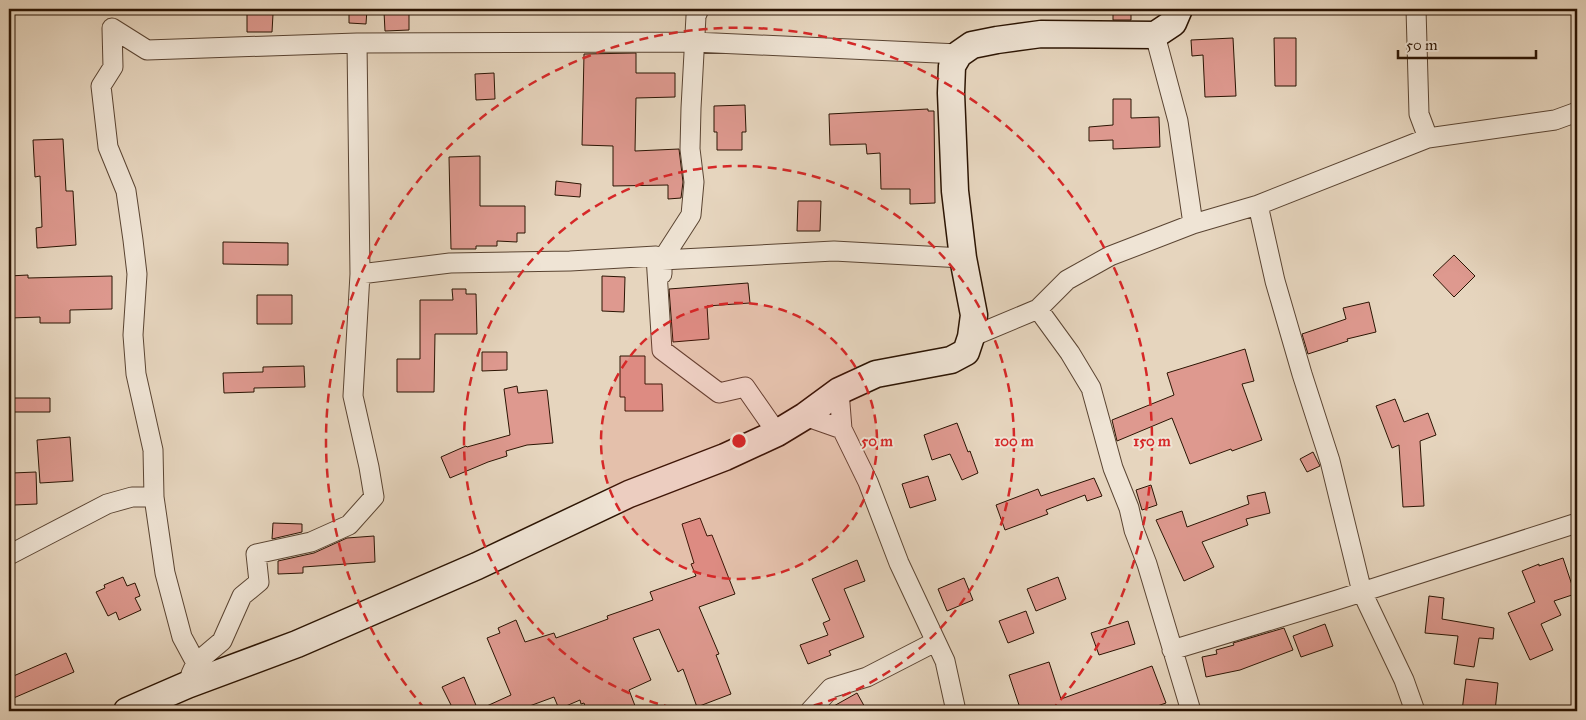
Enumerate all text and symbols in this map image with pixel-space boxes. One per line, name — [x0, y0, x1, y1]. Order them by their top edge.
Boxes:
scale bar — [1398, 28, 1536, 60]
text: 50 m — [1406, 36, 1438, 54]
centre of rings — [730, 432, 748, 450]
text: 50 m — [861, 432, 893, 450]
text: 100 m — [994, 432, 1034, 450]
text: 150 m — [1133, 432, 1171, 450]

